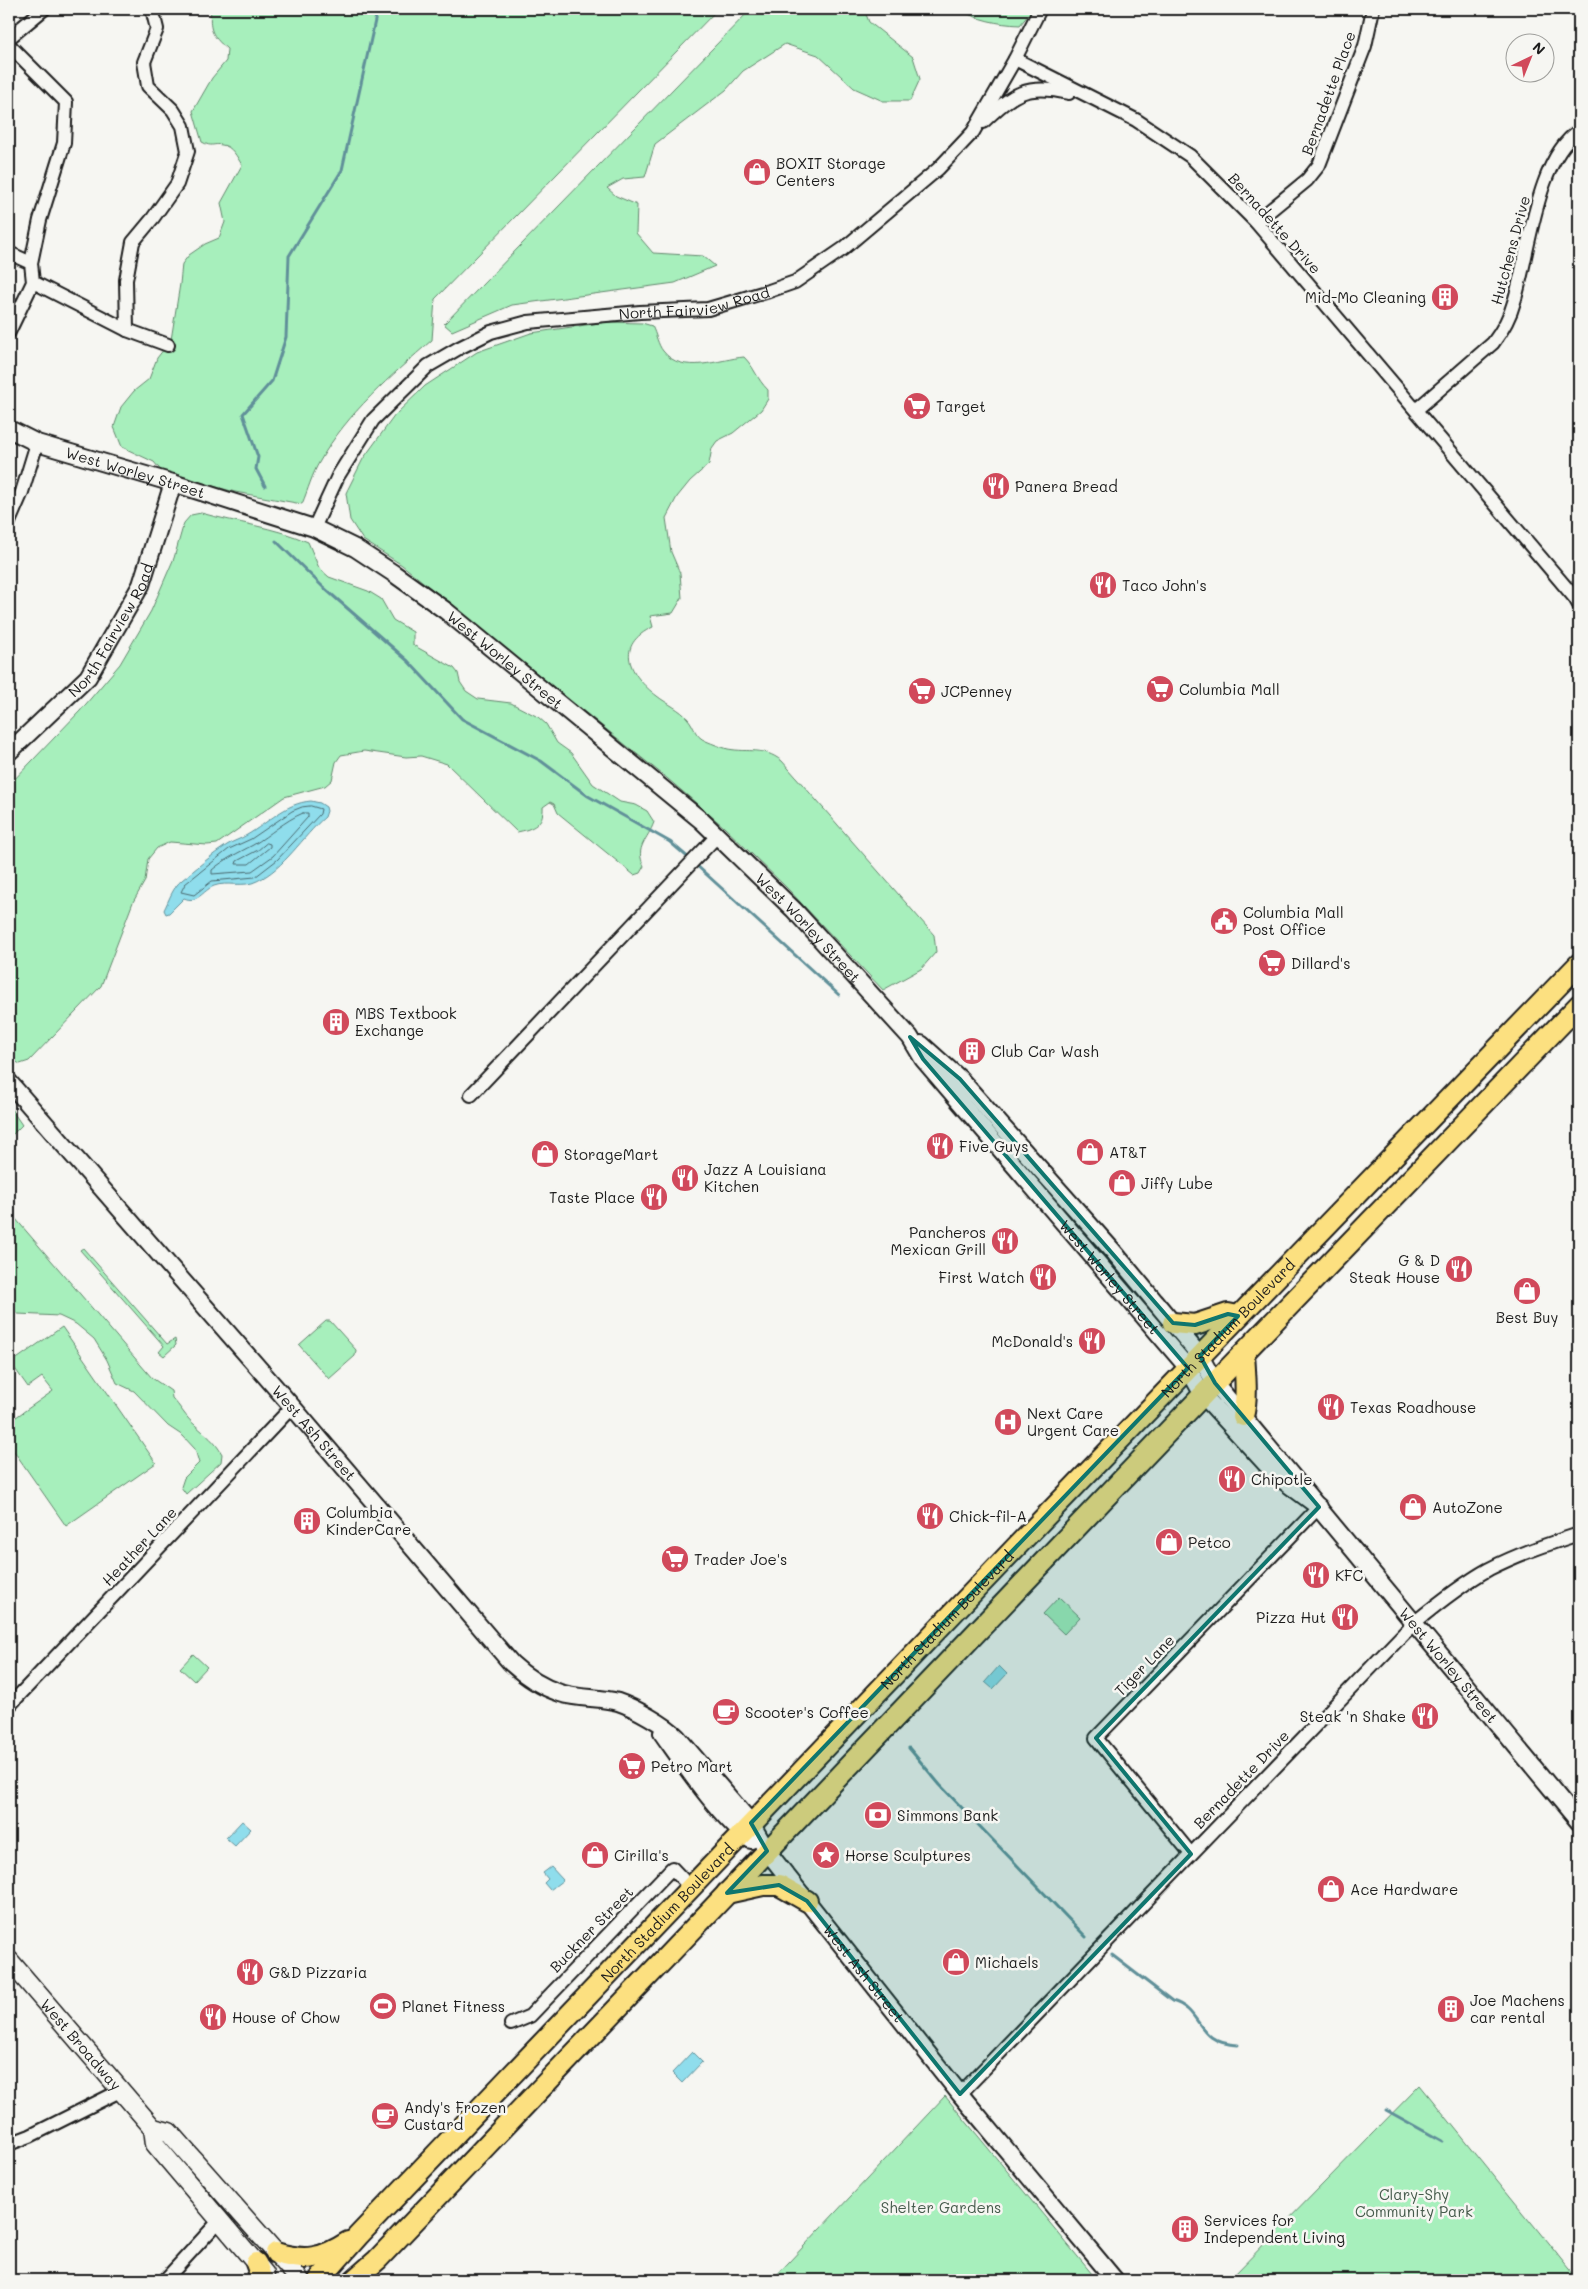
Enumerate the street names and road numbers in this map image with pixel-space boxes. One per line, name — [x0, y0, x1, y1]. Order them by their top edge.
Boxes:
street label: Bernadette Place — [1296, 28, 1360, 158]
street label: Bernadette Drive — [1224, 168, 1326, 278]
street label: Hutchens Drive — [1486, 193, 1534, 307]
street label: North Fairview Road — [618, 281, 772, 324]
street label: West Worley Street — [63, 442, 208, 503]
street label: North Fairview Road — [63, 561, 157, 701]
street label: West Worley Street — [443, 606, 567, 713]
street label: West Worley Street — [751, 868, 865, 987]
street label: West Worley Street — [1055, 1216, 1164, 1338]
street label: North Stadium Boulevard — [1156, 1255, 1299, 1401]
street label: West Ash Street — [268, 1381, 361, 1485]
street label: Heather Lane — [97, 1502, 181, 1590]
street label: North Stadium Boulevard — [876, 1546, 1018, 1693]
street label: West Worley Street — [1395, 1603, 1502, 1727]
street label: Tiger Lane — [1110, 1630, 1178, 1700]
street label: Bernadette Drive — [1189, 1725, 1293, 1833]
street label: North Stadium Boulevard — [596, 1839, 738, 1986]
street label: Buckner Street — [545, 1882, 637, 1976]
street label: West Ash Street — [819, 1920, 909, 2026]
street label: West Broadway — [36, 1994, 126, 2094]

